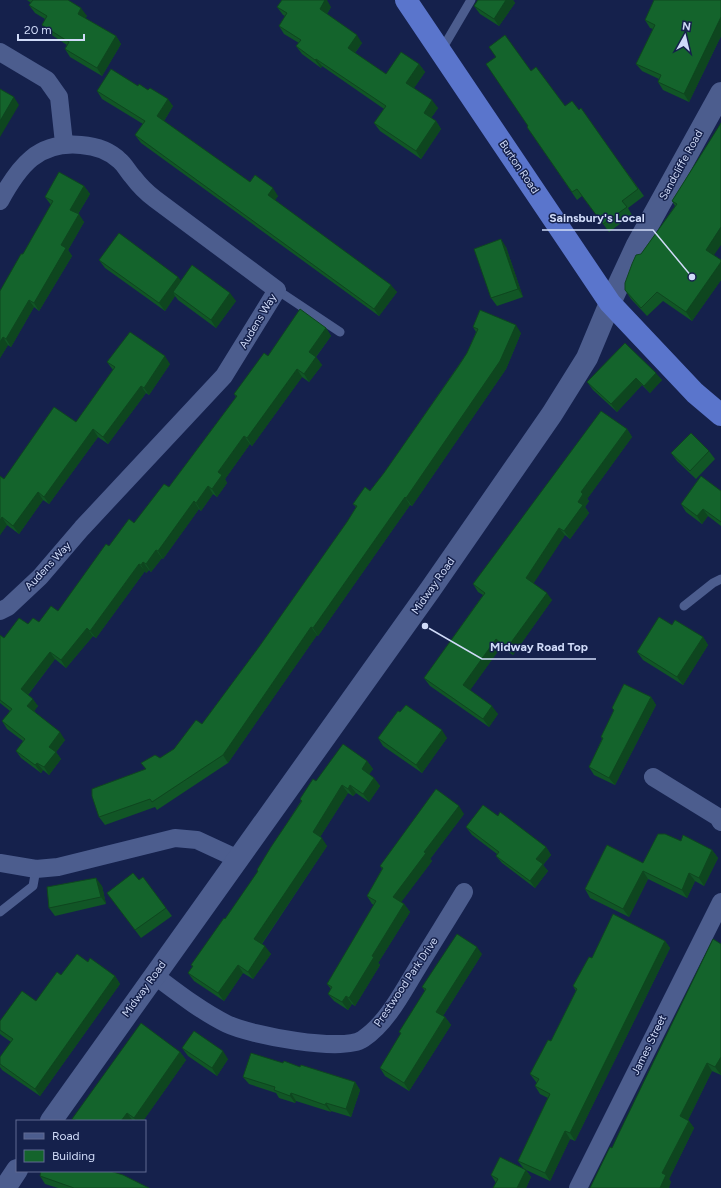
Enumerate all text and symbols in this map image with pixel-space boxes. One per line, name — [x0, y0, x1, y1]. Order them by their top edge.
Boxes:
scale bar — [18, 16, 84, 42]
north arrow — [665, 16, 705, 56]
text: N — [681, 20, 691, 34]
text: 20 m — [24, 23, 52, 37]
street label: Sandcliffe Road — [656, 128, 706, 202]
street label: Burton Road — [496, 138, 542, 196]
callout: Sainsbury's Local — [542, 206, 653, 230]
text: Sainsbury's Local — [549, 211, 645, 225]
street label: Audens Way — [237, 291, 280, 351]
street label: Audens Way — [22, 539, 74, 593]
street label: Midway Road — [409, 555, 457, 617]
callout: Midway Road Top — [482, 635, 596, 659]
text: Midway Road Top — [490, 640, 588, 654]
street label: Prestwood Park Drive — [371, 935, 441, 1029]
street label: Midway Road — [119, 958, 169, 1020]
street label: James Street — [629, 1013, 669, 1077]
legend — [16, 1120, 146, 1172]
text: Road — [52, 1129, 80, 1143]
text: Building — [52, 1149, 95, 1163]

